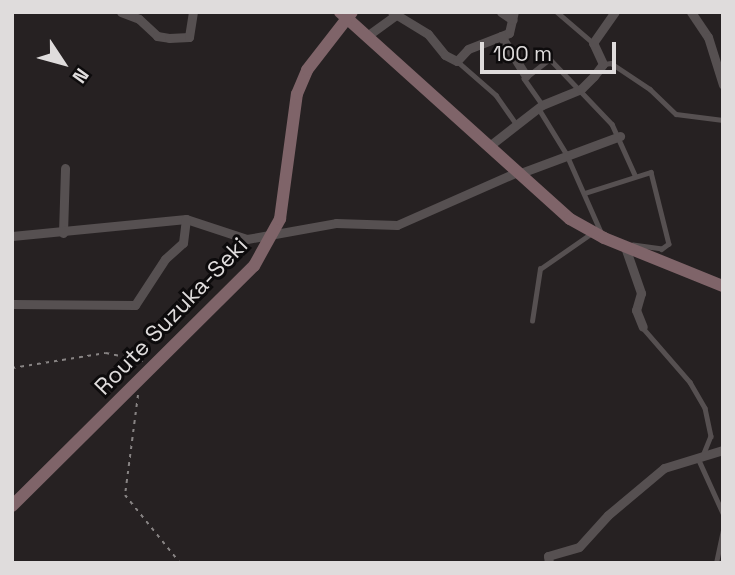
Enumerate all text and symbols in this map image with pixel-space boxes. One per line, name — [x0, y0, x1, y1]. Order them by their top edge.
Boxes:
north arrow — [28, 28, 98, 98]
scale bar — [483, 28, 620, 72]
text: 100 m — [493, 40, 552, 67]
text: N — [67, 63, 94, 88]
street label: Route Suzuka-Seki — [89, 232, 253, 400]

